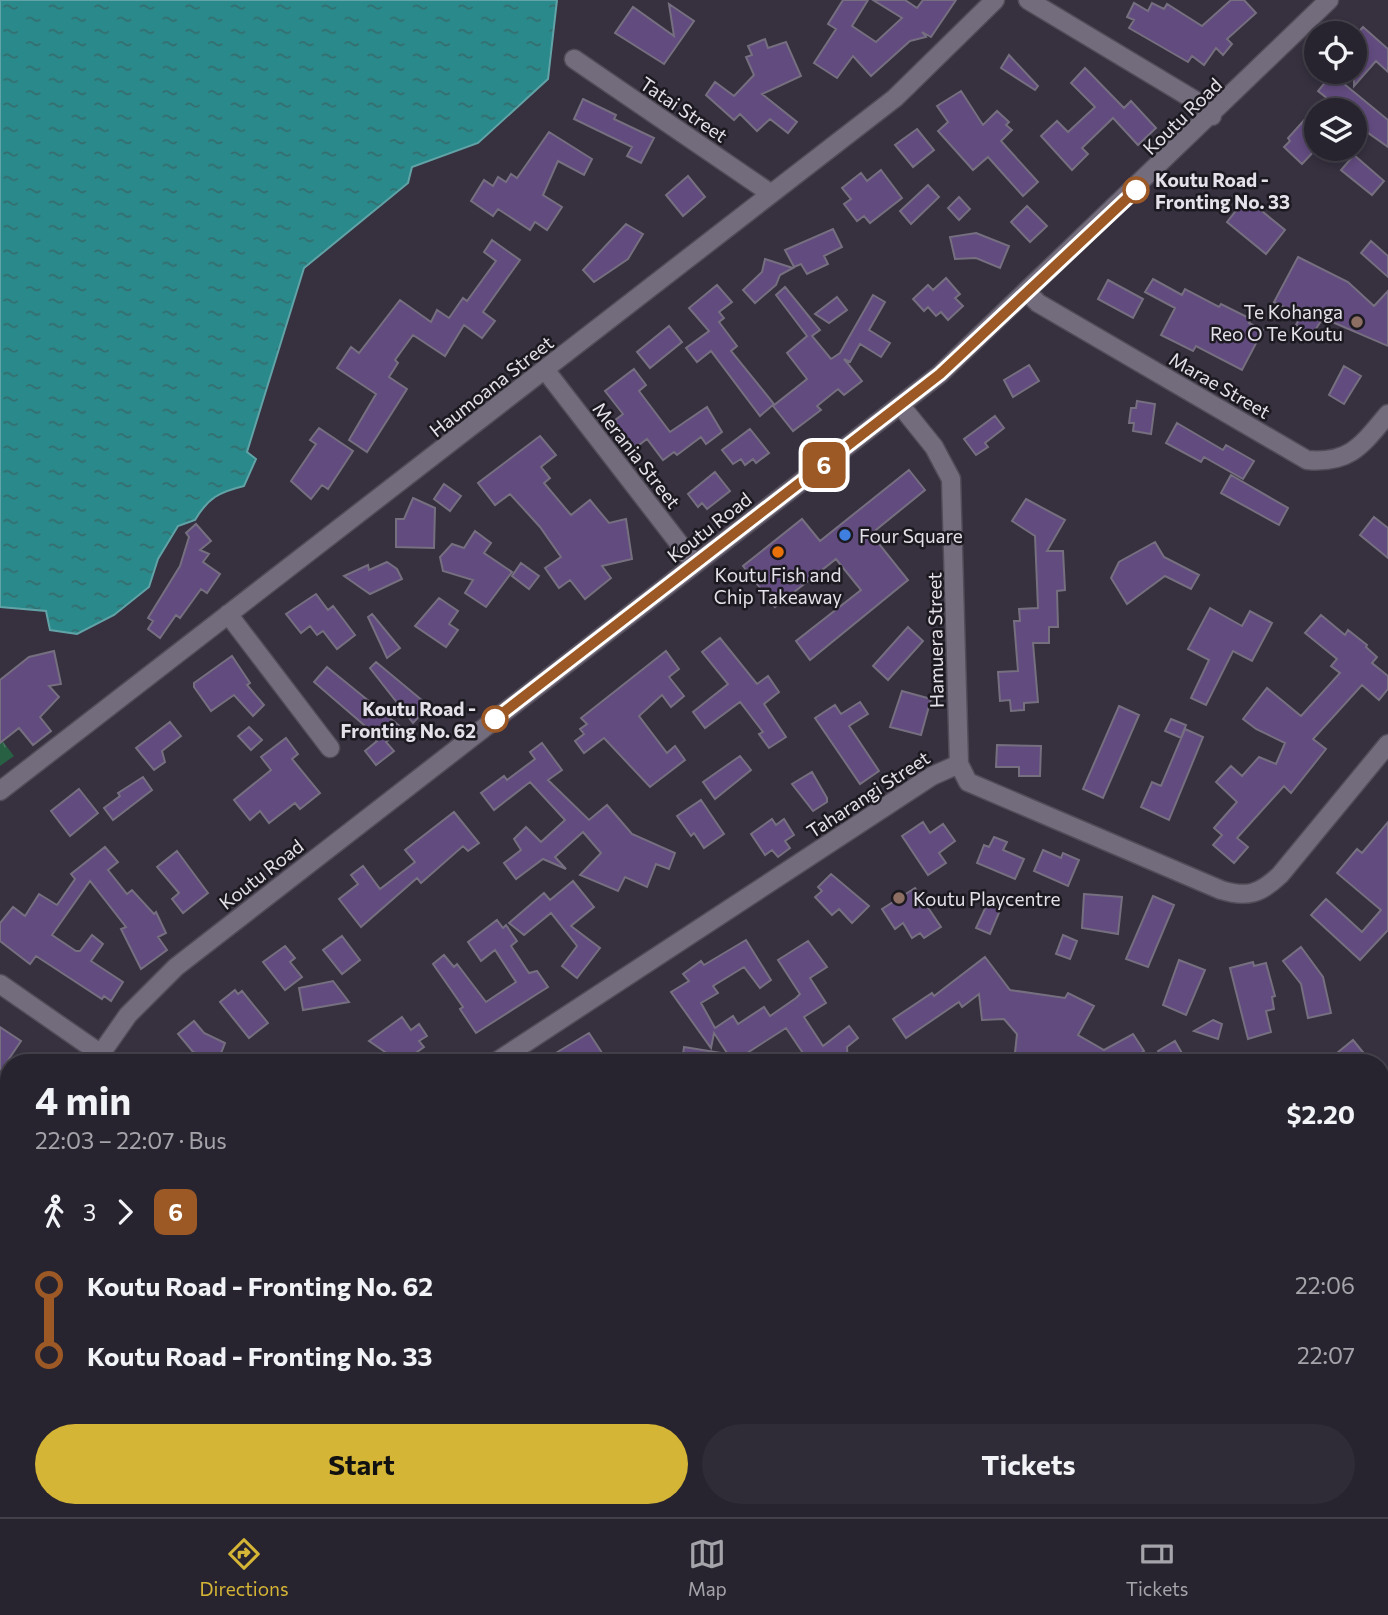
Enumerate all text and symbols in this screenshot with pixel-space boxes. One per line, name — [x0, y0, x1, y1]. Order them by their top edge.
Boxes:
map controls — [1304, 21, 1367, 161]
button: locate — [1304, 21, 1367, 84]
street label: Tatai Street — [636, 71, 732, 147]
street label: Koutu Road — [1138, 73, 1226, 159]
button: layers — [1304, 98, 1367, 161]
place label: Koutu Road - Fronting No. 33 — [1155, 168, 1290, 213]
marker: Koutu Road - Fronting No. 33 — [1123, 177, 1149, 203]
place label: Te Kohanga Reo O Te Koutu — [1210, 300, 1343, 345]
marker: Te Kohanga Reo O Te Koutu — [1349, 314, 1365, 330]
street label: Haumoana Street — [424, 330, 558, 441]
street label: Marae Street — [1165, 347, 1275, 423]
street label: Merania Street — [588, 397, 686, 513]
line badge: 6 — [801, 442, 847, 488]
text: 6 — [817, 450, 831, 479]
street label: Koutu Road — [662, 487, 756, 567]
place label: Four Square — [859, 524, 963, 547]
marker: Four Square — [837, 527, 853, 543]
marker: Koutu Fish and Chip Takeaway — [770, 544, 786, 560]
place label: Koutu Fish and Chip Takeaway — [714, 563, 842, 608]
street label: Hamuera Street — [922, 572, 948, 708]
place label: Koutu Road - Fronting No. 62 — [341, 697, 476, 742]
marker: Koutu Road - Fronting No. 62 — [482, 706, 508, 732]
street label: Taharangi Street — [802, 746, 934, 842]
street label: Koutu Road — [214, 834, 308, 914]
place label: Koutu Playcentre — [913, 887, 1060, 910]
marker: Koutu Playcentre — [891, 890, 907, 906]
text: 4 min — [35, 1076, 131, 1123]
text: $2.20 — [1286, 1098, 1355, 1129]
text: 22:03 – 22:07 · Bus — [35, 1126, 227, 1154]
icon: walk — [35, 1193, 73, 1231]
icon: forward — [106, 1193, 144, 1231]
text: 6 — [168, 1197, 183, 1226]
text: 3 — [83, 1198, 96, 1226]
text: Koutu Road - Fronting No. 62 — [87, 1270, 433, 1301]
text: 22:06 — [1295, 1271, 1355, 1299]
text: Koutu Road - Fronting No. 33 — [87, 1340, 433, 1371]
text: 22:07 — [1297, 1341, 1355, 1369]
button: Start — [35, 1424, 688, 1504]
button: Tickets — [702, 1424, 1355, 1504]
tab: Directions — [200, 1535, 289, 1600]
tab: Map — [688, 1535, 727, 1600]
tab: Tickets — [1126, 1535, 1188, 1600]

